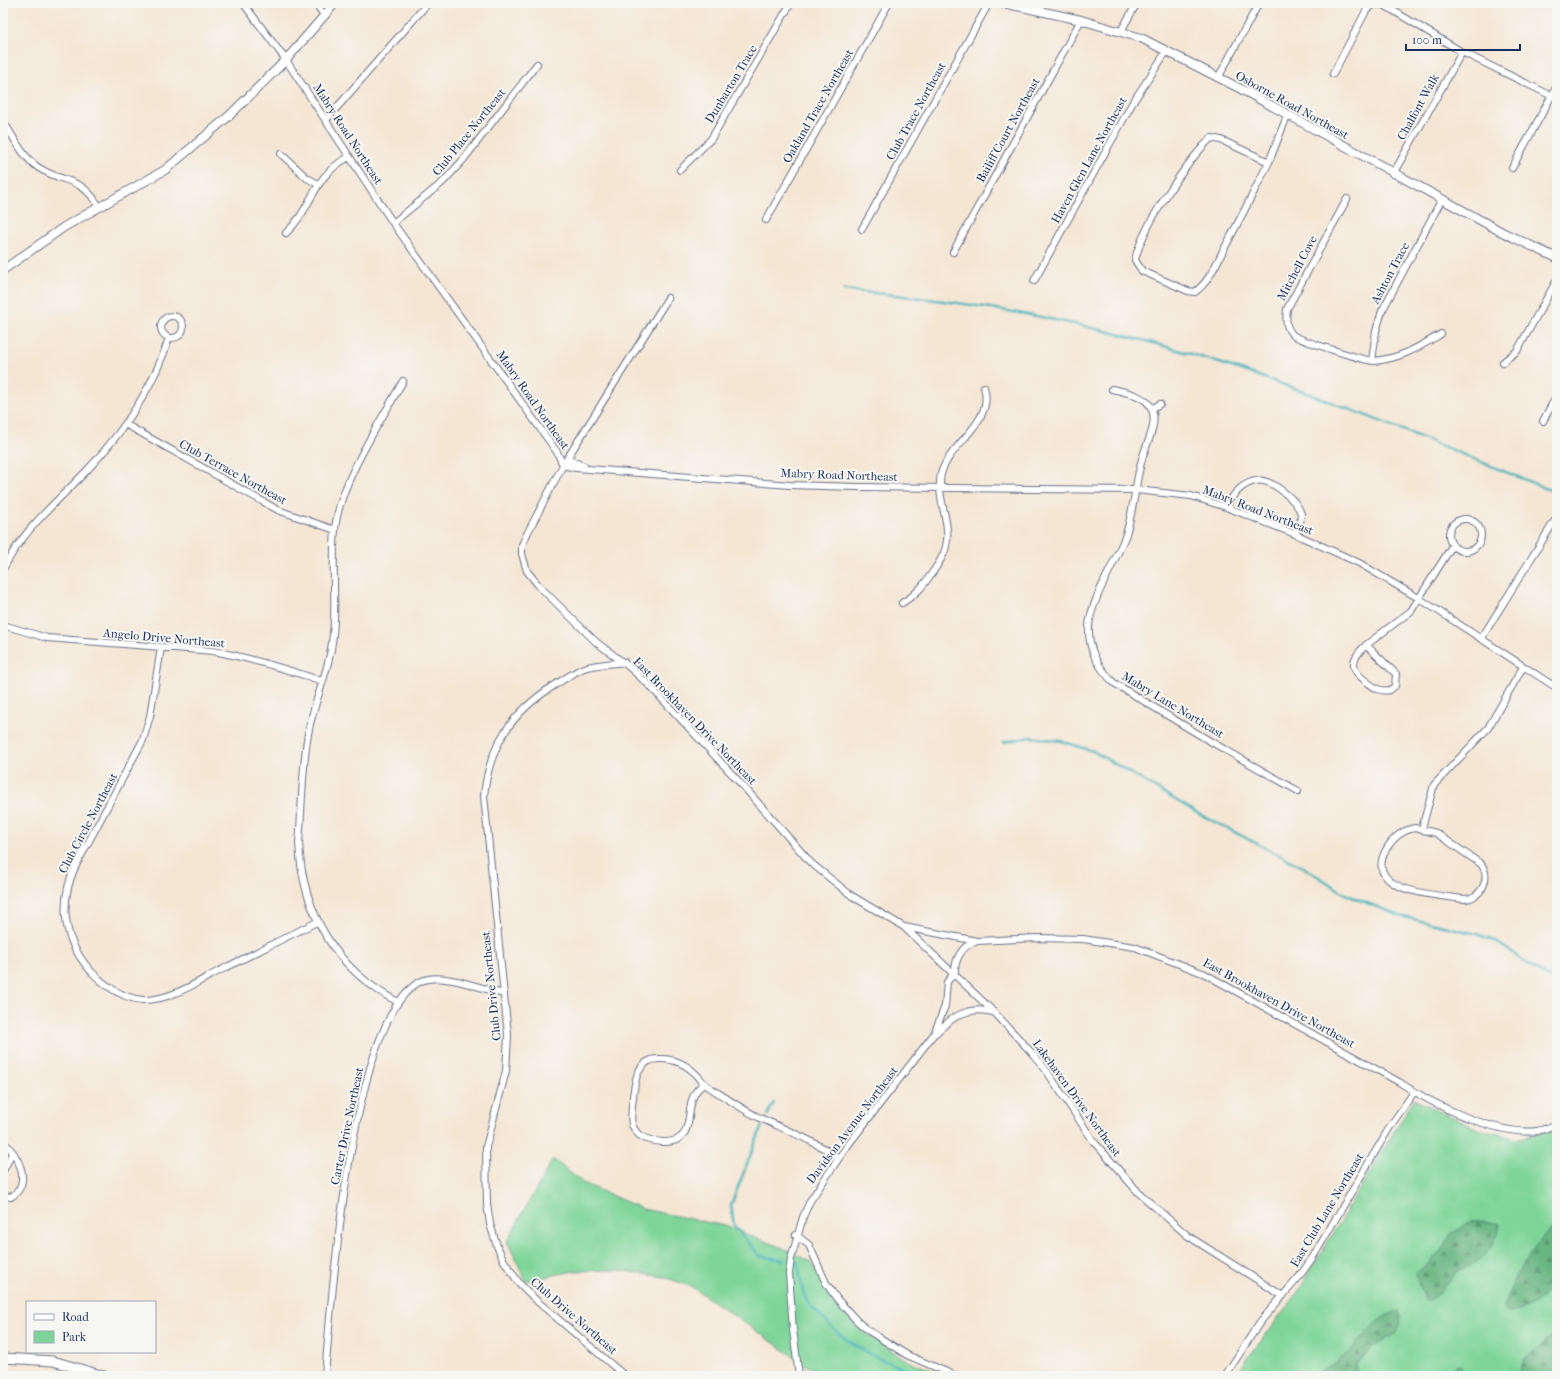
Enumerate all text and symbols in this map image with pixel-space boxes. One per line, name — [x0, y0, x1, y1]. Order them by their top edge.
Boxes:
scale bar — [1406, 26, 1520, 52]
text: 100 m — [1412, 33, 1442, 47]
street label: Dunbarton Trace — [702, 42, 760, 126]
street label: Oakland Trace Northeast — [780, 46, 857, 165]
street label: Club Trace Northeast — [883, 59, 949, 162]
street label: Osborne Road Northeast — [1233, 68, 1352, 142]
street label: Chalfont Walk — [1394, 71, 1442, 142]
street label: Bailiff Court Northeast — [973, 75, 1043, 185]
street label: Mabry Road Northeast — [310, 81, 386, 188]
street label: Club Place Northeast — [430, 85, 509, 178]
street label: Haven Glen Lane Northeast — [1048, 94, 1130, 226]
street label: Mitchell Cove — [1274, 233, 1320, 303]
street label: Ashton Trace — [1367, 240, 1412, 307]
street label: Mabry Road Northeast — [494, 348, 573, 453]
street label: Club Terrace Northeast — [177, 437, 290, 508]
street label: Mabry Road Northeast — [780, 466, 899, 484]
street label: Mabry Road Northeast — [1201, 482, 1316, 538]
street label: Angelo Drive Northeast — [102, 626, 226, 650]
street label: East Brookhaven Drive Northeast — [630, 654, 760, 788]
street label: Mabry Lane Northeast — [1120, 669, 1227, 741]
street label: Club Circle Northeast — [56, 770, 121, 876]
street label: Club Drive Northeast — [478, 930, 504, 1041]
street label: East Brookhaven Drive Northeast — [1201, 955, 1358, 1051]
street label: Lakehaven Drive Northeast — [1030, 1037, 1125, 1160]
street label: Davidson Avenue Northeast — [803, 1063, 901, 1186]
street label: Carter Drive Northeast — [328, 1065, 366, 1186]
street label: East Club Lane Northeast — [1287, 1150, 1367, 1270]
street label: Club Drive Northeast — [528, 1275, 621, 1358]
legend — [26, 1301, 156, 1353]
text: Road — [62, 1310, 89, 1324]
text: Park — [62, 1330, 87, 1344]

